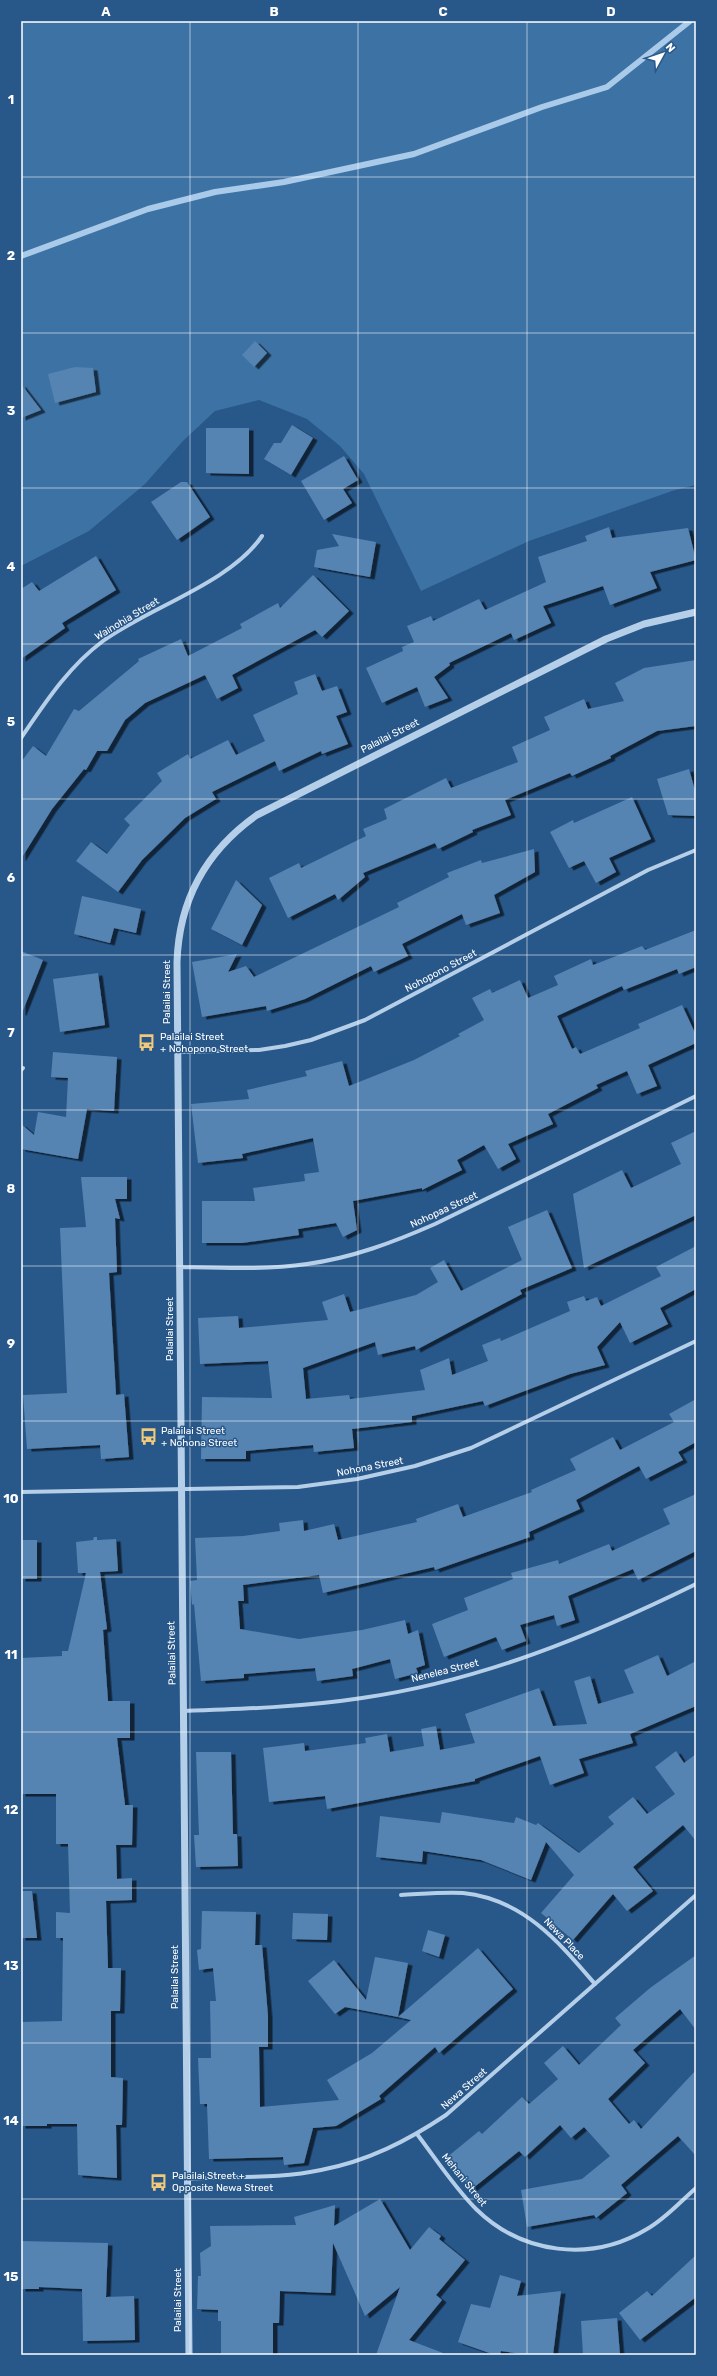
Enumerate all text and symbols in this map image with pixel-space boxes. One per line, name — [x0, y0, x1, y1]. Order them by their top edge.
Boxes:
text: A — [101, 4, 111, 19]
text: B — [269, 4, 279, 19]
text: C — [438, 4, 448, 19]
text: D — [606, 4, 616, 19]
north arrow — [643, 34, 683, 74]
text: N — [663, 41, 678, 55]
text: 1 — [8, 92, 14, 107]
text: 2 — [7, 248, 15, 263]
text: 3 — [7, 403, 16, 418]
text: 4 — [7, 559, 16, 574]
street label: Wainohia Street — [93, 595, 161, 643]
text: 5 — [7, 714, 15, 729]
street label: Palailai Street — [359, 716, 421, 756]
text: 6 — [7, 870, 16, 885]
street label: Nohopono Street — [403, 947, 479, 995]
street label: Palailai Street — [161, 960, 173, 1024]
text: 7 — [7, 1025, 15, 1040]
place label: Palailai Street + Nohopono Street — [160, 1031, 248, 1055]
bus stop icon: Palailai Street + Nohopono Street — [137, 1033, 157, 1053]
text: 8 — [7, 1181, 16, 1196]
street label: Nohopaa Street — [408, 1189, 480, 1231]
street label: Palailai Street — [164, 1297, 176, 1361]
text: 9 — [7, 1336, 15, 1351]
place label: Palailai Street + Nohona Street — [161, 1425, 237, 1449]
bus stop icon: Palailai Street + Nohona Street — [138, 1427, 158, 1447]
street label: Nohona Street — [336, 1455, 404, 1479]
text: 10 — [3, 1491, 19, 1506]
street label: Palailai Street — [165, 1621, 179, 1685]
text: 11 — [5, 1647, 17, 1662]
street label: Nenelea Street — [410, 1657, 480, 1685]
text: 12 — [4, 1802, 18, 1817]
street label: Newa Place — [541, 1915, 587, 1963]
street label: Palailai Street — [169, 1945, 181, 2009]
text: 13 — [3, 1958, 19, 1973]
street label: Newa Street — [438, 2066, 490, 2112]
text: 14 — [3, 2113, 19, 2128]
street label: Mehani Street — [439, 2151, 489, 2209]
place label: Palailai Street + Opposite Newa Street — [172, 2170, 273, 2194]
bus stop icon: Palailai Street + Opposite Newa Street — [149, 2172, 169, 2192]
street label: Palailai Street — [172, 2268, 184, 2332]
text: 15 — [4, 2269, 18, 2284]

